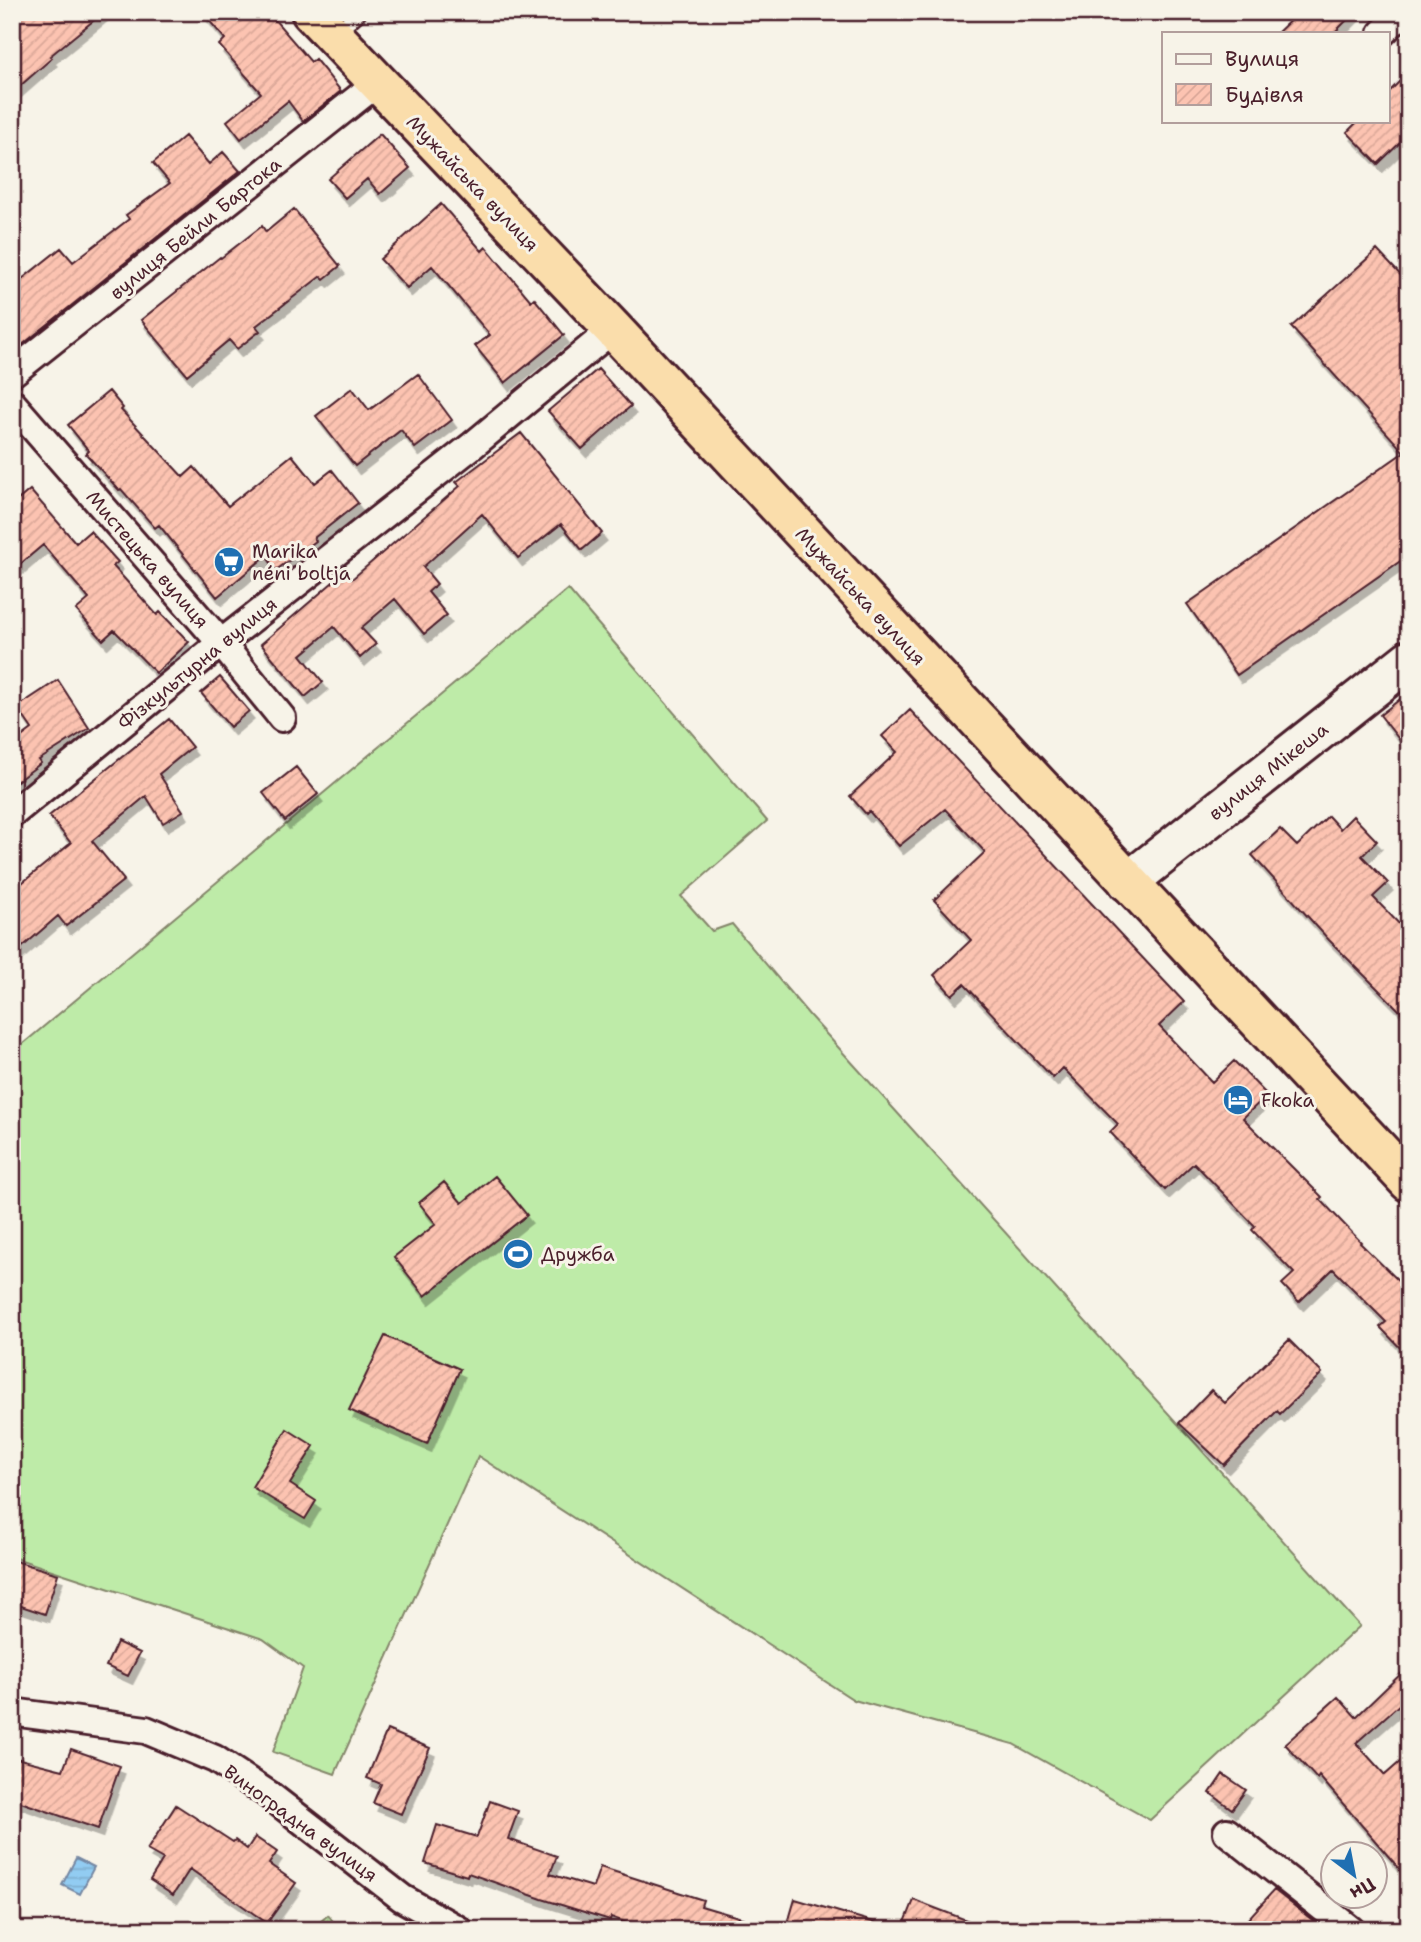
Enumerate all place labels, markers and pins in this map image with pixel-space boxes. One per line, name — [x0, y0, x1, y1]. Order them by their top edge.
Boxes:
place label: Marika néni boltja — [252, 539, 351, 586]
supermarket icon: Marika néni boltja — [212, 545, 246, 579]
hotel icon: Fkoka — [1221, 1083, 1255, 1117]
place label: Fkoka — [1261, 1088, 1315, 1113]
sports icon: Дружба — [501, 1237, 535, 1271]
place label: Дружба — [541, 1242, 615, 1267]

